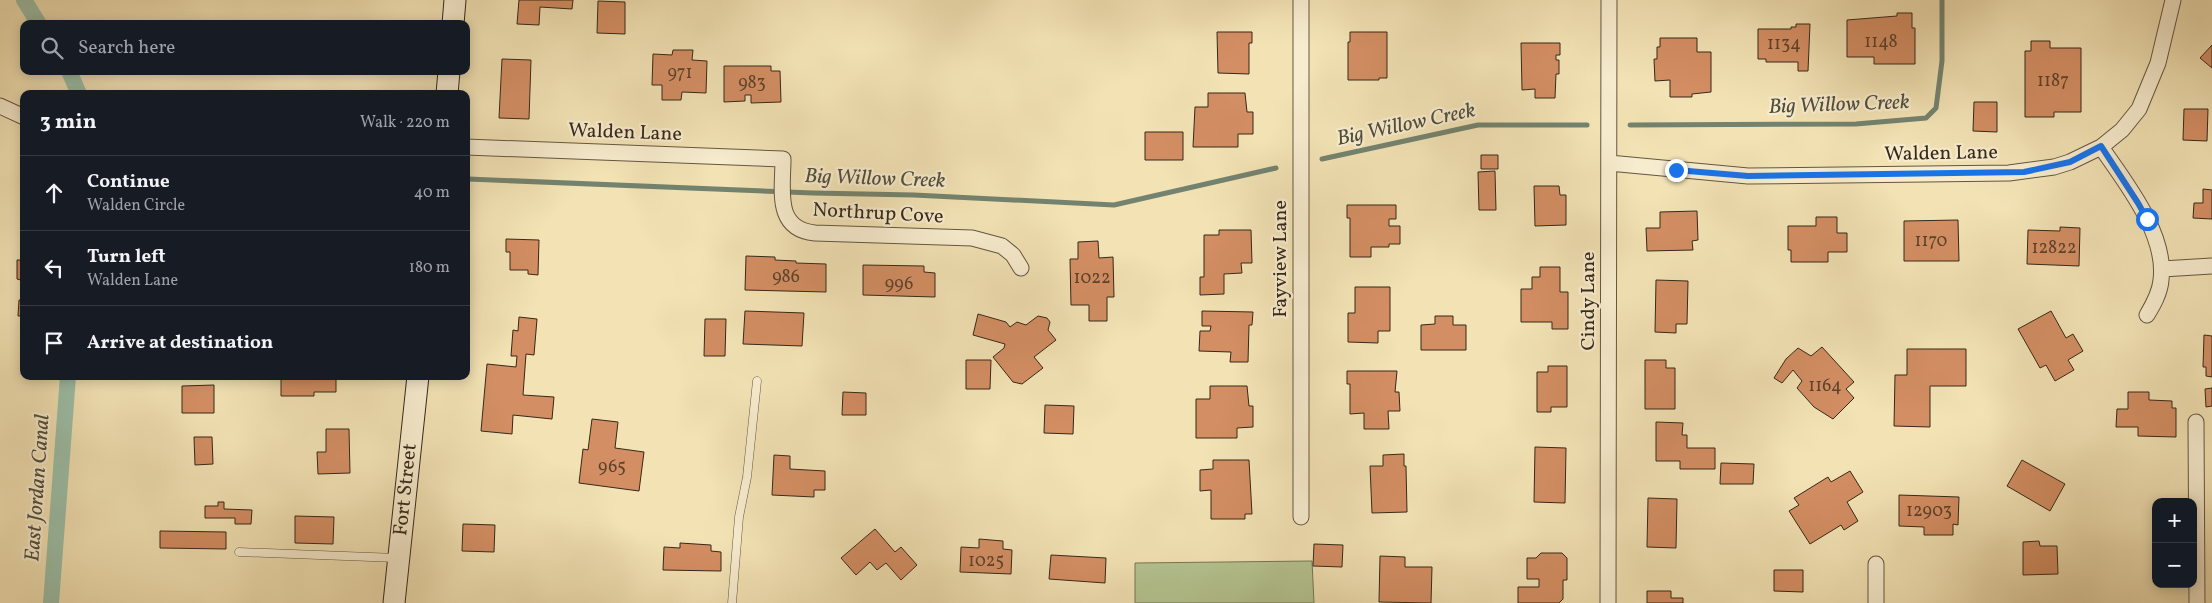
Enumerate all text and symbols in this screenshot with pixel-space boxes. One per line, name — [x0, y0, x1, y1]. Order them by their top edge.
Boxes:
search box — [20, 20, 470, 75]
house number: 1148 — [1864, 30, 1898, 55]
house number: 1134 — [1767, 32, 1801, 57]
icon: search — [38, 34, 66, 62]
text: Search here — [78, 35, 175, 61]
house number: 971 — [667, 61, 693, 86]
house number: 1187 — [2037, 69, 2069, 94]
house number: 983 — [738, 71, 766, 96]
water label: Big Willow Creek — [1768, 88, 1910, 122]
water label: Big Willow Creek — [1334, 96, 1478, 154]
text: 3 min — [40, 108, 96, 137]
text: Walk · 220 m — [360, 112, 450, 134]
street label: Walden Lane — [568, 117, 682, 149]
street label: Walden Lane — [1884, 139, 1998, 169]
route end — [1665, 159, 1688, 182]
water label: Big Willow Creek — [804, 162, 946, 196]
text: Continue — [87, 169, 170, 195]
icon: ahead — [40, 179, 68, 207]
text: 40 m — [414, 182, 450, 204]
text: Walden Circle — [87, 195, 185, 217]
street label: Northrup Cove — [812, 197, 944, 231]
street label: Fayview Lane — [1267, 200, 1295, 318]
route start — [2136, 208, 2159, 231]
house number: 1170 — [1915, 229, 1948, 254]
house number: 12822 — [2031, 236, 2077, 261]
text: Turn left — [87, 244, 166, 270]
street label: Cindy Lane — [1575, 251, 1603, 351]
icon: left — [40, 254, 68, 282]
text: 180 m — [409, 257, 450, 279]
house number: 986 — [772, 265, 800, 290]
house number: 1022 — [1073, 266, 1111, 291]
text: Walden Lane — [87, 270, 178, 292]
house number: 996 — [885, 272, 913, 297]
icon: arrive — [40, 329, 68, 357]
text: Arrive at destination — [87, 330, 273, 356]
house number: 1164 — [1808, 374, 1842, 399]
water label: East Jordan Canal — [18, 413, 58, 563]
street label: Fort Street — [387, 442, 425, 537]
house number: 965 — [598, 455, 626, 480]
map controls — [2152, 498, 2197, 588]
button: + — [2152, 498, 2197, 543]
house number: 12903 — [1906, 499, 1952, 524]
button: − — [2152, 543, 2197, 588]
house number: 1025 — [968, 549, 1004, 574]

